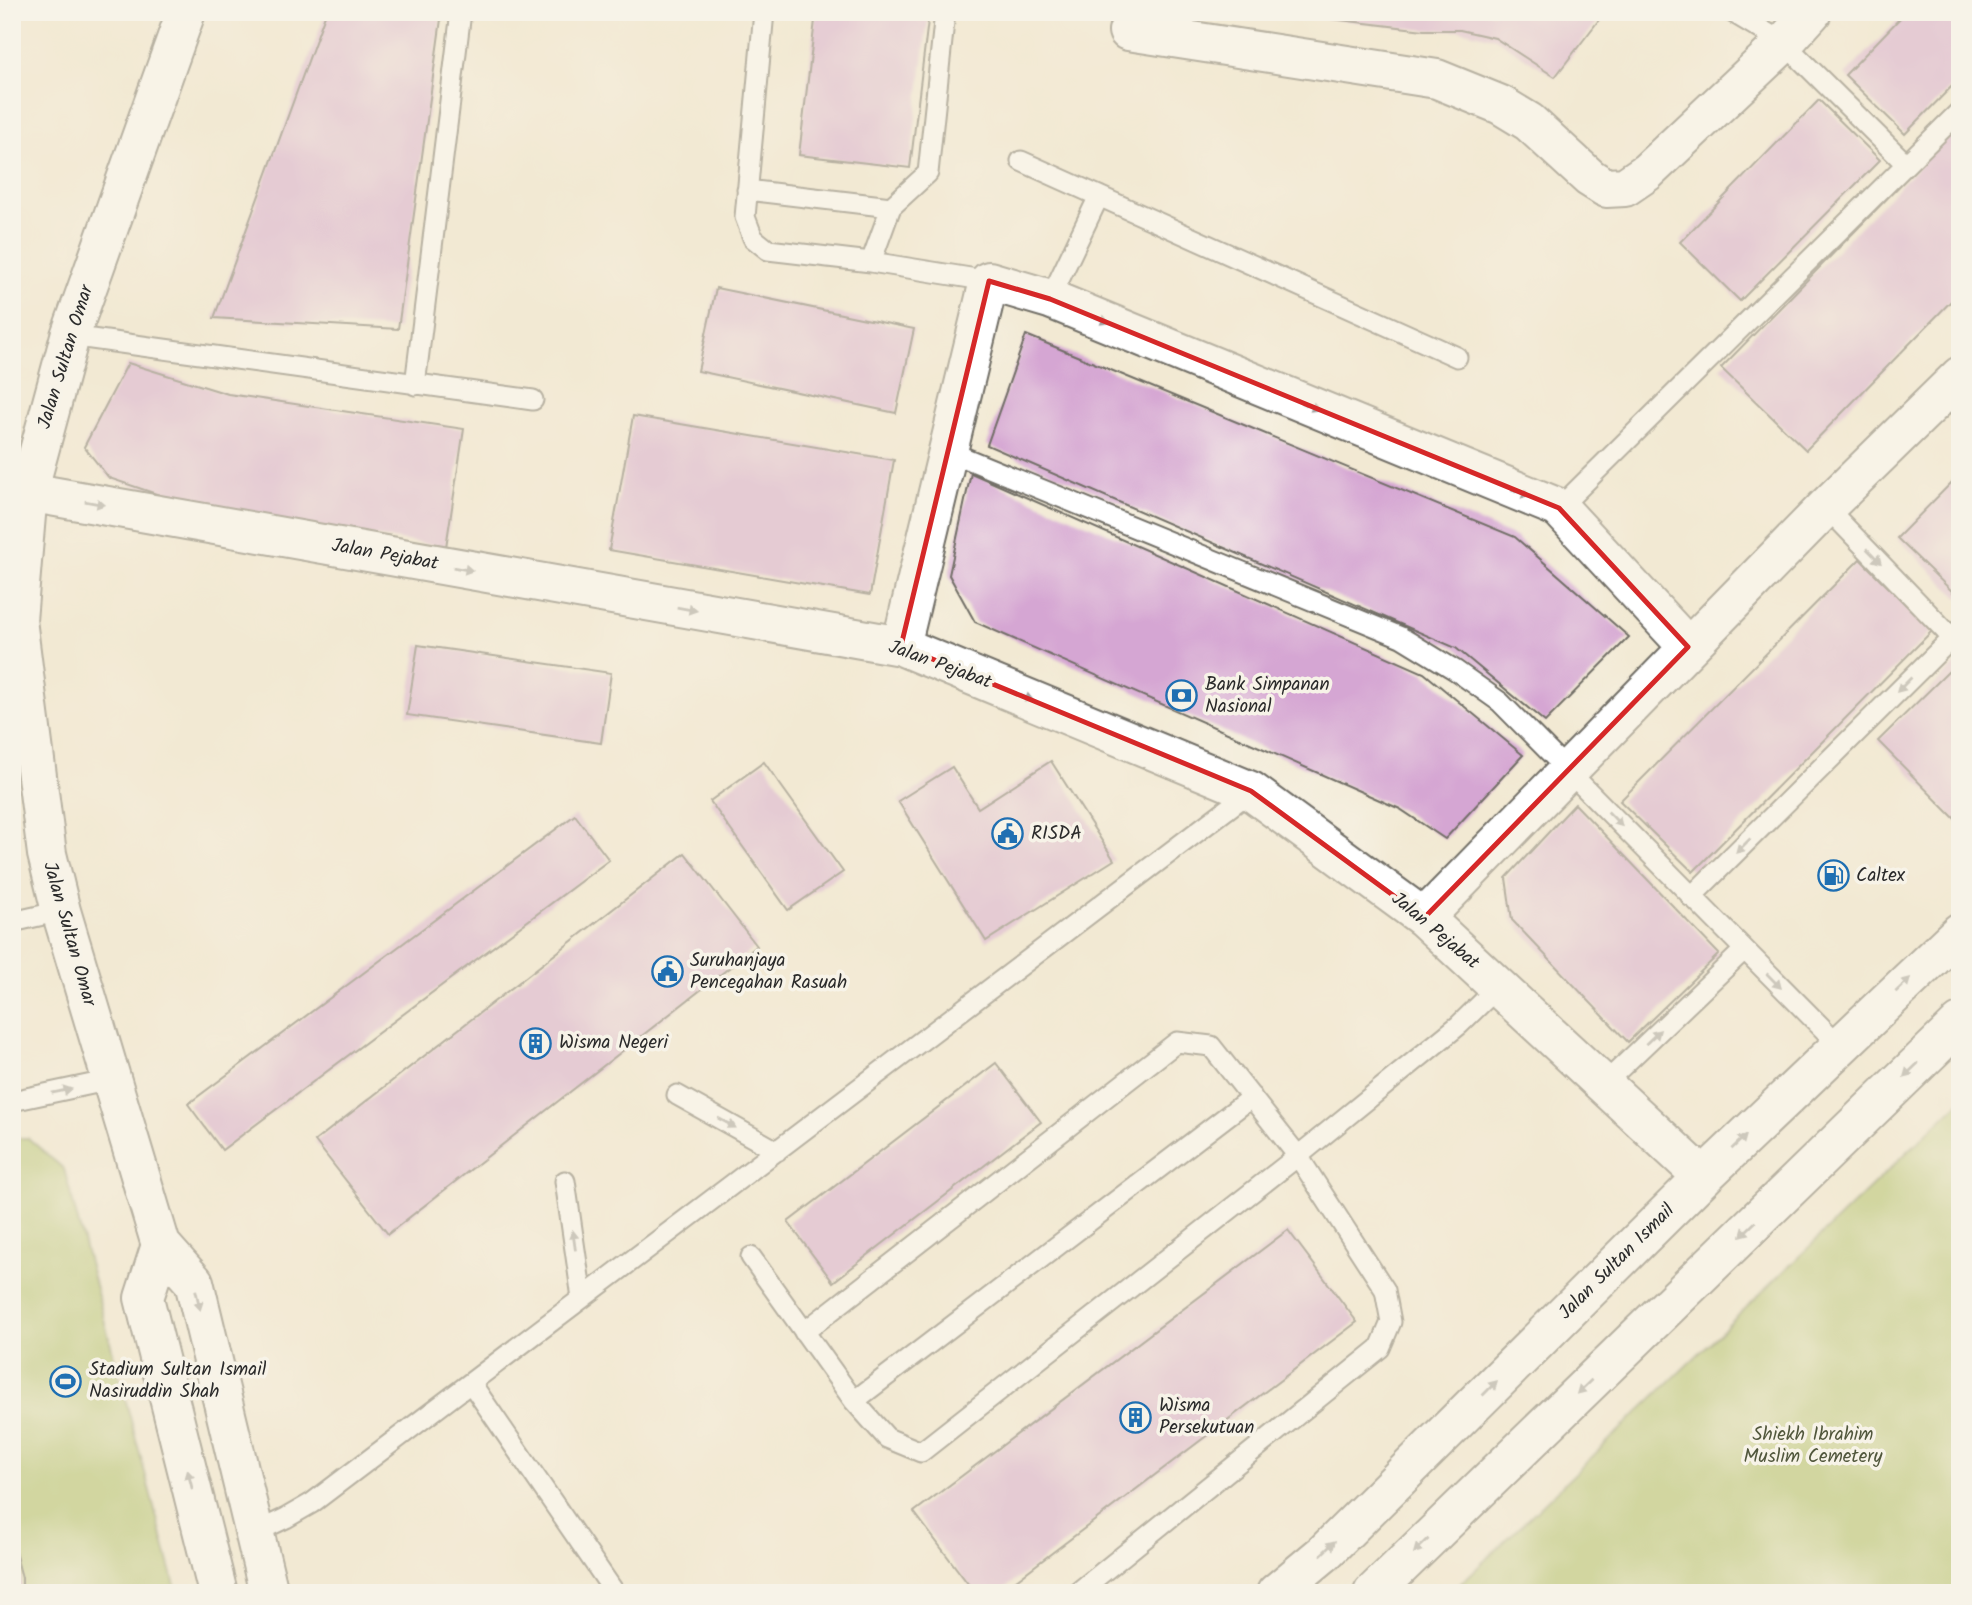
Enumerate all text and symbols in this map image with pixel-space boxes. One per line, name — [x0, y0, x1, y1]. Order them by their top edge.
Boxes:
street label: Jalan Sultan Omar — [30, 280, 103, 433]
one-way arrow — [1090, 314, 1111, 325]
one-way arrow — [1300, 401, 1321, 412]
one-way arrow — [1510, 487, 1531, 498]
one-way arrow — [84, 498, 106, 509]
street label: Jalan Pejabat — [329, 531, 441, 579]
one-way arrow — [1865, 547, 1881, 564]
one-way arrow — [453, 564, 475, 575]
one-way arrow — [677, 604, 699, 615]
street label: Jalan Pejabat — [884, 632, 996, 698]
place label: Bank Simpanan Nasional — [1205, 670, 1330, 722]
one-way arrow — [1895, 677, 1912, 694]
bank icon: Bank Simpanan Nasional — [1165, 679, 1199, 713]
one-way arrow — [1014, 692, 1035, 703]
one-way arrow — [1606, 810, 1623, 827]
public building icon: RISDA — [991, 817, 1025, 851]
place label: RISDA — [1031, 819, 1082, 849]
one-way arrow — [1735, 837, 1751, 854]
street label: Jalan Sultan Omar — [34, 858, 104, 1011]
fuel station icon: Caltex — [1816, 859, 1850, 893]
place label: Caltex — [1856, 861, 1906, 891]
street label: Jalan Pejabat — [1384, 885, 1486, 978]
place label: Suruhanjaya Pencegahan Rasuah — [690, 946, 847, 998]
public building icon: Suruhanjaya Pencegahan Rasuah — [650, 955, 684, 989]
one-way arrow — [1766, 972, 1783, 989]
one-way arrow — [1895, 977, 1912, 994]
building icon: Wisma Negeri — [519, 1026, 553, 1060]
place label: Wisma Negeri — [559, 1028, 669, 1058]
one-way arrow — [1644, 1030, 1661, 1046]
one-way arrow — [1903, 1062, 1920, 1078]
one-way arrow — [51, 1085, 73, 1096]
one-way arrow — [717, 1117, 737, 1129]
one-way arrow — [1730, 1135, 1747, 1151]
street label: Jalan Sultan Ismail — [1552, 1197, 1682, 1327]
one-way arrow — [1739, 1220, 1756, 1237]
one-way arrow — [568, 1228, 579, 1250]
one-way arrow — [193, 1289, 204, 1311]
place label: Stadium Sultan Ismail Nasiruddin Shah — [89, 1355, 267, 1407]
sports icon: Stadium Sultan Ismail Nasiruddin Shah — [49, 1364, 83, 1398]
one-way arrow — [1576, 1379, 1593, 1396]
one-way arrow — [1481, 1380, 1498, 1397]
place label: Wisma Persekutuan — [1159, 1391, 1254, 1443]
building icon: Wisma Persekutuan — [1119, 1400, 1153, 1434]
park label: Shiekh Ibrahim Muslim Cemetery — [1744, 1420, 1884, 1472]
one-way arrow — [184, 1468, 195, 1490]
one-way arrow — [1413, 1537, 1430, 1553]
one-way arrow — [1319, 1541, 1336, 1557]

